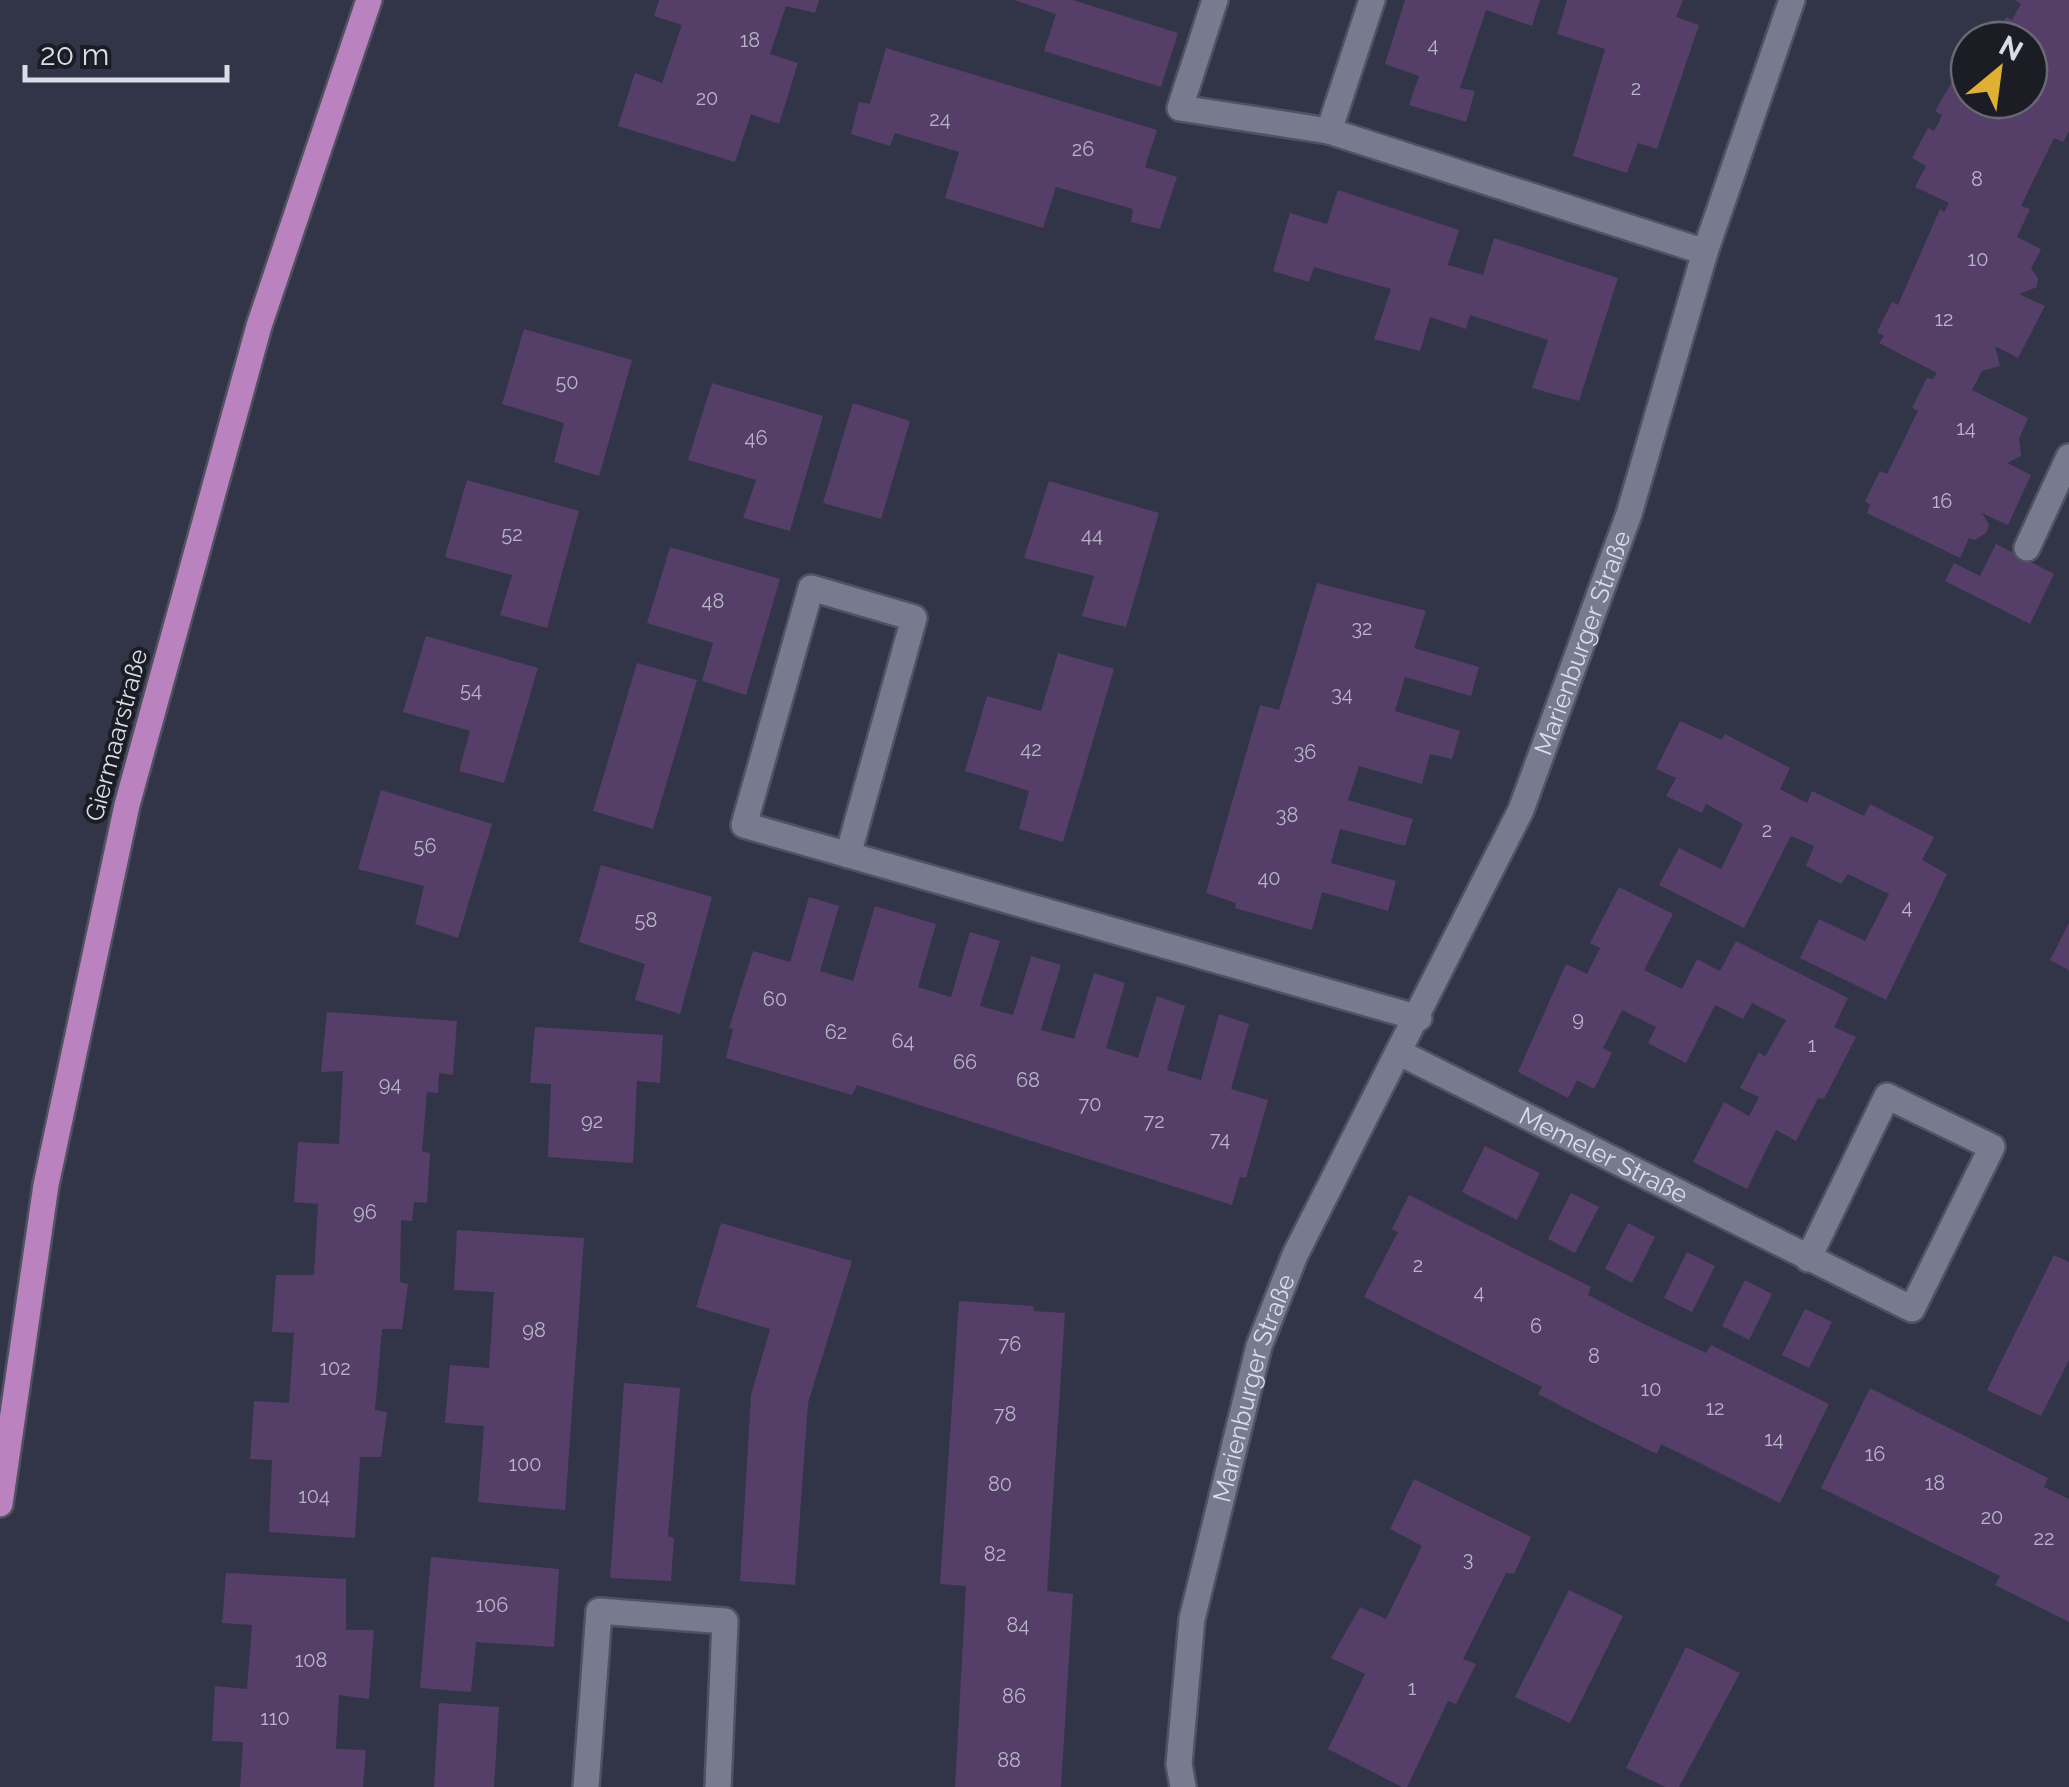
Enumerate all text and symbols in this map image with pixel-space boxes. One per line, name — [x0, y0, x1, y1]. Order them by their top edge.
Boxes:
scale bar — [25, 20, 228, 82]
north arrow — [1949, 20, 2049, 120]
house number: 18 — [740, 28, 760, 52]
text: N — [1994, 29, 2028, 68]
house number: 4 — [1428, 33, 1439, 57]
text: 20 m — [40, 37, 109, 72]
house number: 2 — [1631, 76, 1641, 100]
house number: 20 — [696, 86, 718, 110]
house number: 24 — [929, 107, 951, 131]
house number: 26 — [1072, 137, 1094, 161]
house number: 8 — [1971, 167, 1983, 191]
house number: 10 — [1968, 247, 1988, 271]
house number: 12 — [1935, 307, 1953, 331]
house number: 50 — [555, 370, 579, 394]
house number: 14 — [1956, 416, 1976, 440]
house number: 46 — [745, 426, 767, 450]
house number: 16 — [1932, 489, 1952, 513]
house number: 52 — [501, 522, 523, 546]
house number: 44 — [1081, 523, 1103, 547]
street label: Marienburger Straße — [1527, 526, 1637, 759]
house number: 48 — [702, 589, 724, 613]
house number: 32 — [1351, 616, 1373, 640]
street label: Giermaarstraße — [79, 646, 153, 824]
house number: 54 — [460, 678, 482, 702]
house number: 34 — [1331, 682, 1353, 706]
house number: 42 — [1020, 737, 1042, 761]
house number: 36 — [1294, 740, 1316, 764]
house number: 38 — [1276, 803, 1298, 827]
house number: 2 — [1762, 818, 1772, 842]
house number: 56 — [414, 834, 436, 858]
house number: 40 — [1257, 866, 1281, 890]
house number: 4 — [1902, 895, 1913, 919]
house number: 58 — [635, 908, 657, 932]
house number: 60 — [763, 987, 787, 1011]
house number: 9 — [1572, 1007, 1584, 1031]
house number: 62 — [825, 1020, 847, 1044]
house number: 64 — [892, 1029, 915, 1053]
house number: 1 — [1808, 1033, 1817, 1057]
house number: 66 — [953, 1050, 977, 1074]
house number: 68 — [1016, 1068, 1040, 1092]
house number: 94 — [379, 1072, 401, 1096]
house number: 70 — [1079, 1092, 1101, 1116]
street label: Memeler Straße — [1515, 1100, 1693, 1210]
house number: 92 — [581, 1109, 603, 1133]
house number: 72 — [1143, 1109, 1165, 1133]
house number: 74 — [1210, 1127, 1230, 1151]
house number: 96 — [353, 1200, 377, 1224]
house number: 2 — [1413, 1253, 1423, 1277]
street label: Marienburger Straße — [1206, 1270, 1301, 1505]
house number: 4 — [1474, 1280, 1485, 1304]
house number: 6 — [1530, 1314, 1542, 1338]
house number: 98 — [522, 1318, 546, 1342]
house number: 76 — [999, 1332, 1021, 1356]
house number: 8 — [1588, 1344, 1600, 1368]
house number: 102 — [319, 1356, 351, 1380]
house number: 10 — [1641, 1377, 1661, 1401]
house number: 12 — [1706, 1396, 1724, 1420]
house number: 78 — [994, 1402, 1016, 1426]
house number: 14 — [1764, 1427, 1784, 1451]
house number: 16 — [1865, 1442, 1885, 1466]
house number: 100 — [508, 1452, 542, 1476]
house number: 18 — [1925, 1471, 1945, 1495]
house number: 80 — [988, 1472, 1012, 1496]
house number: 104 — [298, 1484, 330, 1508]
house number: 20 — [1981, 1505, 2003, 1529]
house number: 22 — [2034, 1526, 2054, 1550]
house number: 82 — [984, 1542, 1006, 1566]
house number: 3 — [1463, 1547, 1473, 1571]
house number: 106 — [476, 1593, 508, 1617]
house number: 84 — [1007, 1613, 1029, 1637]
house number: 108 — [295, 1648, 327, 1672]
house number: 1 — [1408, 1676, 1417, 1700]
house number: 86 — [1002, 1684, 1026, 1708]
house number: 110 — [260, 1706, 290, 1730]
house number: 88 — [997, 1748, 1021, 1772]

